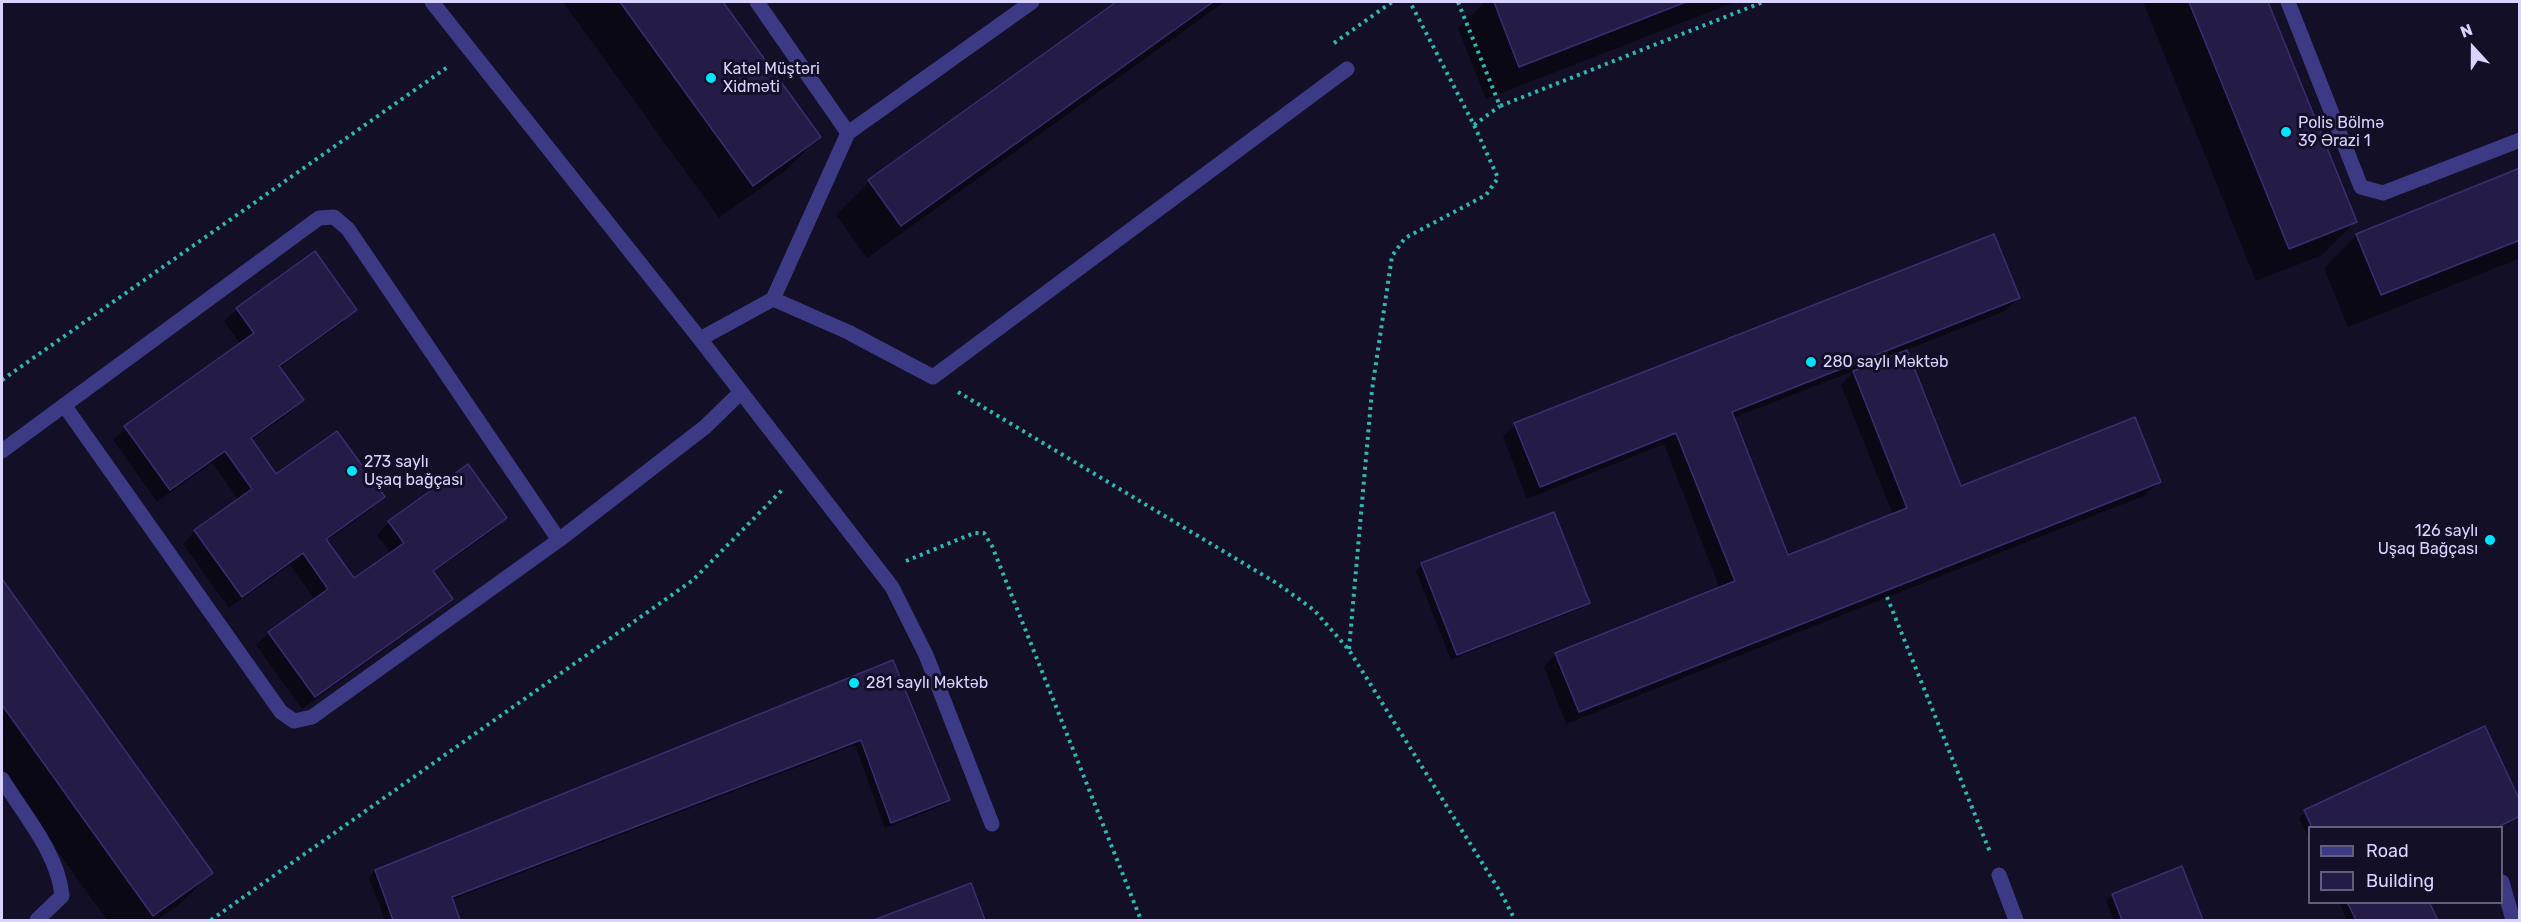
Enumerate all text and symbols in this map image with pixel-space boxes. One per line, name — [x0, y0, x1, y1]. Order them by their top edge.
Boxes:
north arrow — [2443, 18, 2503, 78]
text: N — [2458, 20, 2475, 42]
place label: Katel Müştəri Xidməti — [723, 59, 820, 97]
marker: Katel Müştəri Xidməti — [704, 71, 718, 85]
place label: Polis Bölmə 39 Ərazi 1 — [2298, 113, 2384, 151]
marker: Polis Bölmə 39 Ərazi 1 — [2279, 125, 2293, 139]
place label: 280 saylı Məktəb — [1823, 352, 1949, 372]
marker: 280 saylı Məktəb — [1804, 355, 1818, 369]
place label: 273 saylı Uşaq bağçası — [364, 452, 463, 490]
marker: 273 saylı Uşaq bağçası — [345, 464, 359, 478]
place label: 126 saylı Uşaq Bağçası — [2378, 521, 2478, 559]
marker: 126 saylı Uşaq Bağçası — [2483, 533, 2497, 547]
place label: 281 saylı Məktəb — [866, 673, 988, 693]
marker: 281 saylı Məktəb — [847, 676, 861, 690]
legend — [2308, 826, 2503, 904]
text: Road — [2366, 840, 2409, 862]
text: Building — [2366, 870, 2434, 892]

